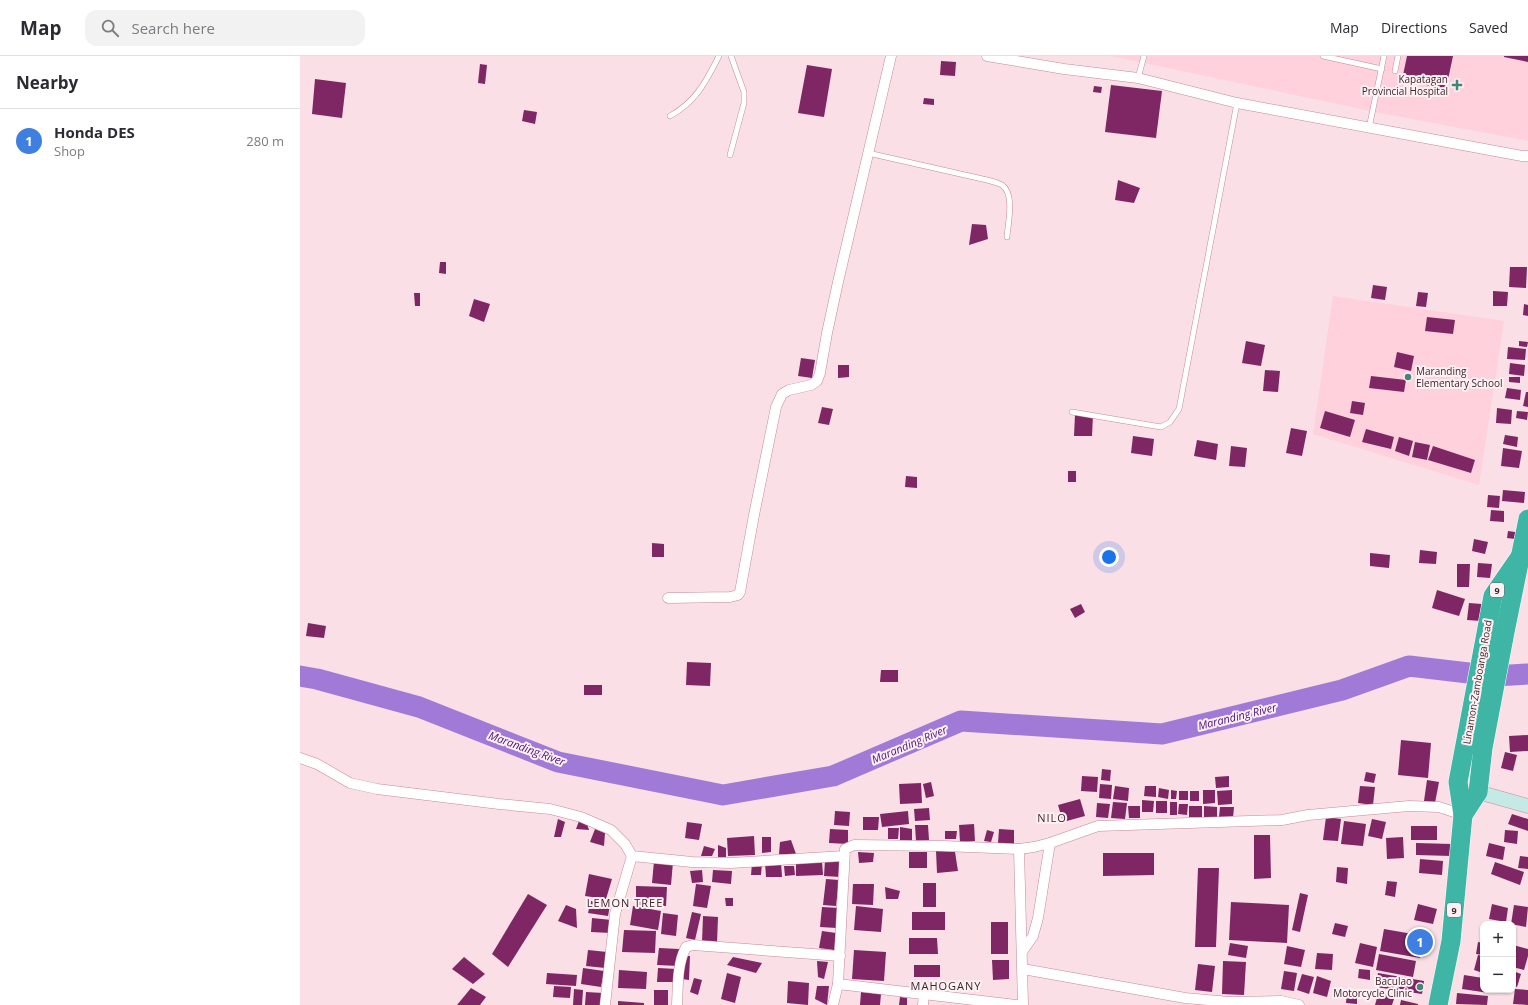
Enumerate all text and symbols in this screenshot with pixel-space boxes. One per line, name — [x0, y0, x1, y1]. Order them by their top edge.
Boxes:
search box — [85, 10, 365, 46]
text: Map — [20, 15, 61, 41]
icon: search — [99, 17, 121, 39]
text: Search here — [131, 18, 215, 38]
text: Map — [1330, 18, 1359, 37]
text: Directions — [1381, 18, 1447, 37]
text: Saved — [1469, 18, 1508, 37]
text: Nearby — [16, 71, 78, 94]
place label: Kapatagan Provincial Hospital — [1362, 72, 1448, 98]
marker: Kapatagan Provincial Hospital — [1451, 79, 1463, 91]
text: Honda DES — [54, 122, 135, 142]
text: 1 — [25, 132, 33, 150]
text: 280 m — [246, 132, 284, 150]
text: Shop — [54, 142, 85, 160]
place label: Maranding Elementary School — [1416, 364, 1502, 390]
marker: Maranding Elementary School — [1403, 372, 1413, 382]
your location — [1099, 547, 1119, 567]
road number: 9 — [1490, 583, 1504, 597]
street label: Linamon-Zamboanga Road — [1459, 619, 1495, 745]
water label: Maranding River — [1196, 699, 1278, 733]
water label: Maranding River — [869, 721, 949, 767]
water label: Maranding River — [487, 727, 568, 769]
district label: NILO — [1037, 810, 1067, 825]
district label: LEMON TREE — [587, 895, 663, 910]
road number: 9 — [1447, 903, 1461, 917]
map controls — [1480, 921, 1516, 993]
button: + — [1480, 921, 1516, 957]
pin: 1 — [1407, 927, 1433, 957]
button: − — [1480, 957, 1516, 993]
place label: Baculao Motorcycle Clinic — [1333, 974, 1412, 1000]
district label: MAHOGANY — [911, 978, 981, 993]
marker: Baculao Motorcycle Clinic — [1415, 982, 1425, 992]

